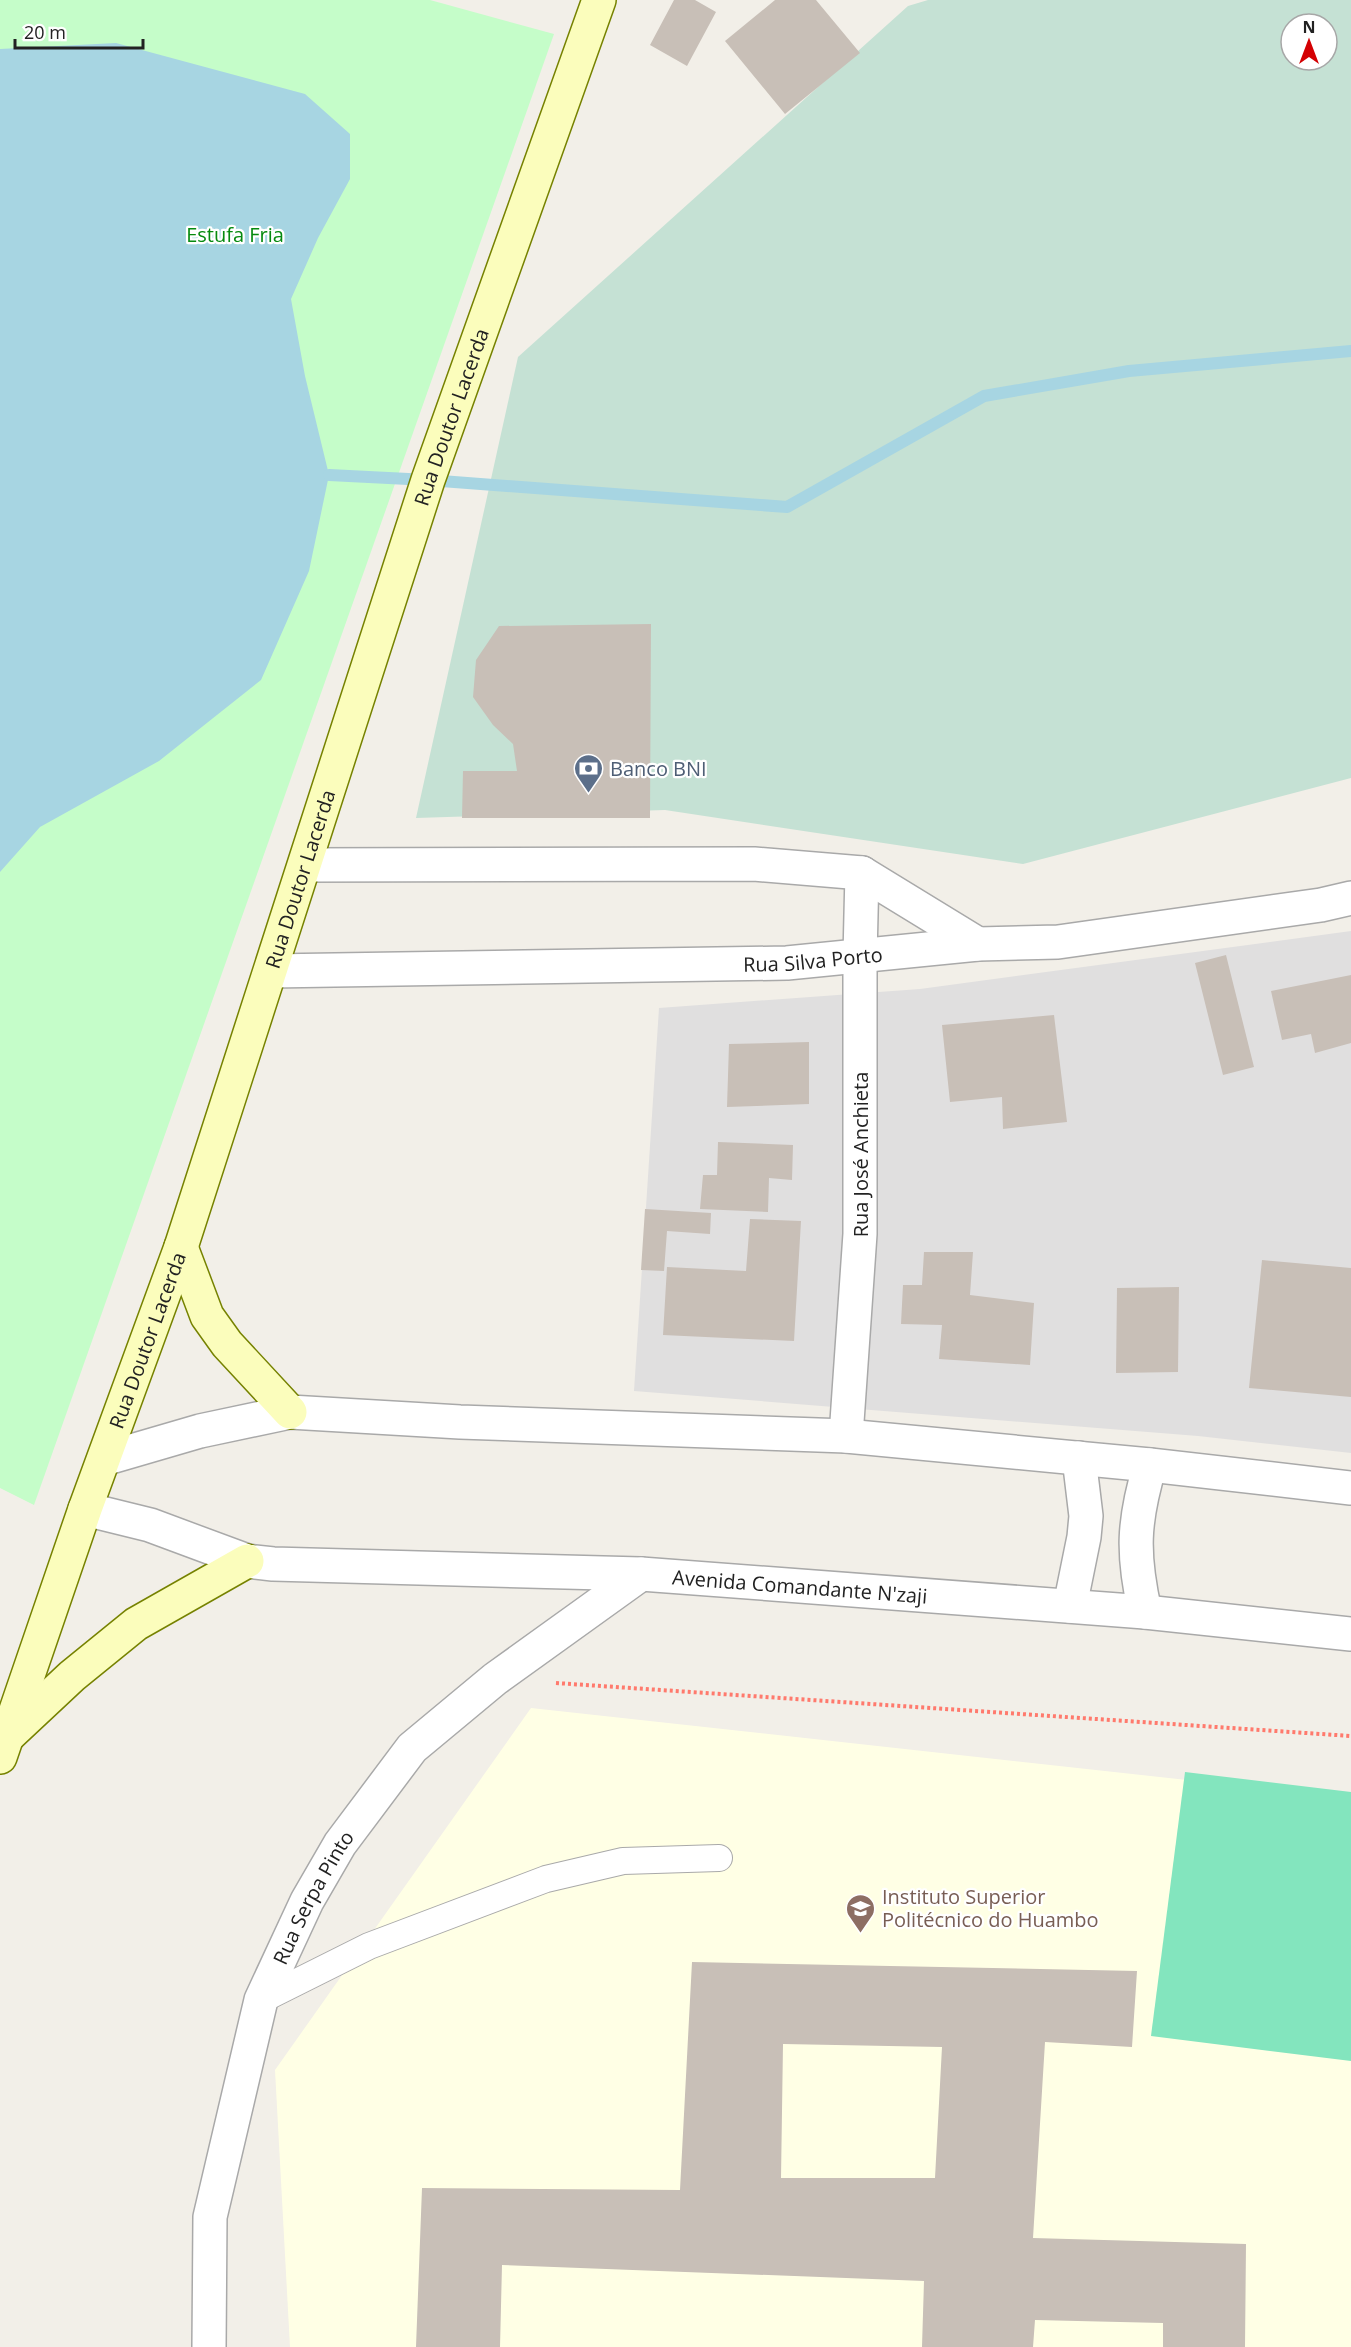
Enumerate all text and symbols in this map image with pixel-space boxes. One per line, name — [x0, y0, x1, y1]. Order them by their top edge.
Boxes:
scale bar — [15, 12, 142, 50]
north arrow — [1279, 12, 1339, 72]
text: N — [1302, 16, 1316, 38]
text: 20 m — [24, 20, 66, 44]
park label: Estufa Fria — [186, 221, 284, 248]
street label: Rua Doutor Lacerda — [407, 325, 494, 509]
bank icon: Banco BNI — [573, 752, 605, 794]
place label: Banco BNI — [610, 755, 707, 782]
street label: Rua Doutor Lacerda — [258, 786, 341, 972]
street label: Rua Silva Porto — [743, 940, 884, 977]
street label: Rua José Anchieta — [847, 1072, 874, 1237]
street label: Rua Doutor Lacerda — [102, 1248, 192, 1432]
street label: Avenida Comandante N'zaji — [671, 1563, 928, 1609]
street label: Rua Serpa Pinto — [266, 1824, 359, 1969]
place label: Instituto Superior Politécnico do Huambo — [882, 1883, 1099, 1933]
school or university icon: Instituto Superior Politécnico do Huambo — [845, 1892, 877, 1934]

